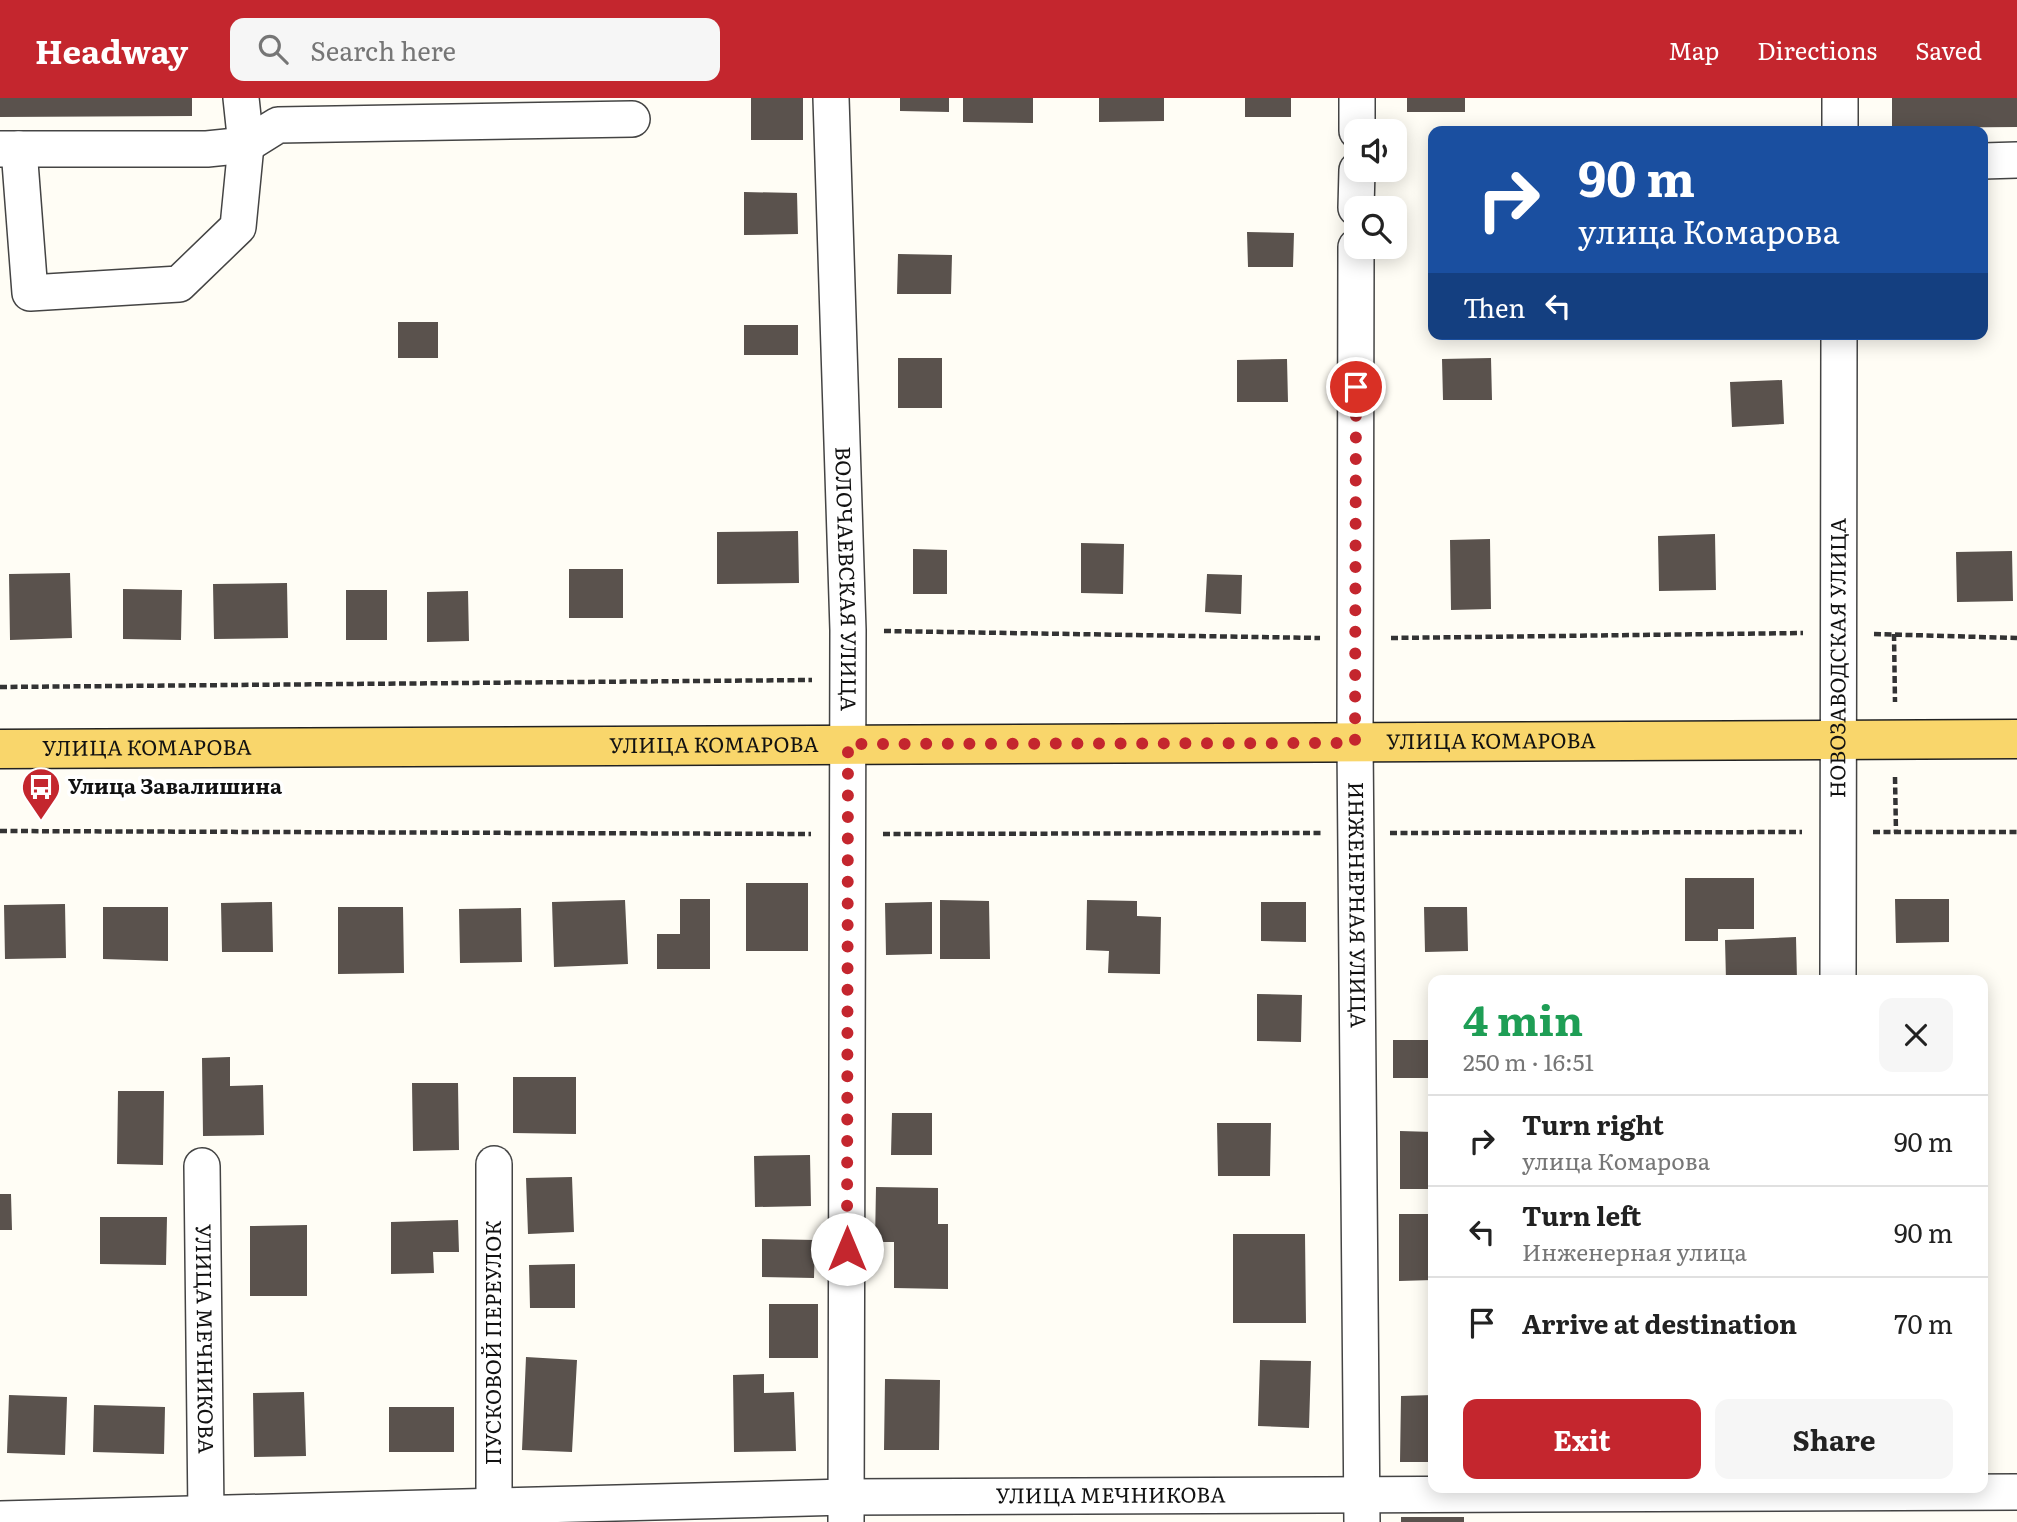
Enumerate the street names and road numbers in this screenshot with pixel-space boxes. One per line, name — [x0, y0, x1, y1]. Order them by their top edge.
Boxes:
street label: ВОЛОЧАЕВСКАЯ УЛИЦА — [829, 446, 866, 712]
street label: НОВОЗАВОДСКАЯ УЛИЦА — [1820, 517, 1852, 798]
street label: УЛИЦА КОМАРОВА — [1386, 723, 1596, 755]
street label: УЛИЦА КОМАРОВА — [609, 727, 819, 759]
street label: УЛИЦА КОМАРОВА — [42, 730, 252, 762]
street label: ИНЖЕНЕРНАЯ УЛИЦА — [1342, 782, 1376, 1029]
street label: ПУСКОВОЙ ПЕРЕУЛОК — [476, 1220, 507, 1465]
street label: УЛИЦА МЕЧНИКОВА — [190, 1224, 223, 1455]
street label: УЛИЦА МЕЧНИКОВА — [996, 1477, 1226, 1509]

